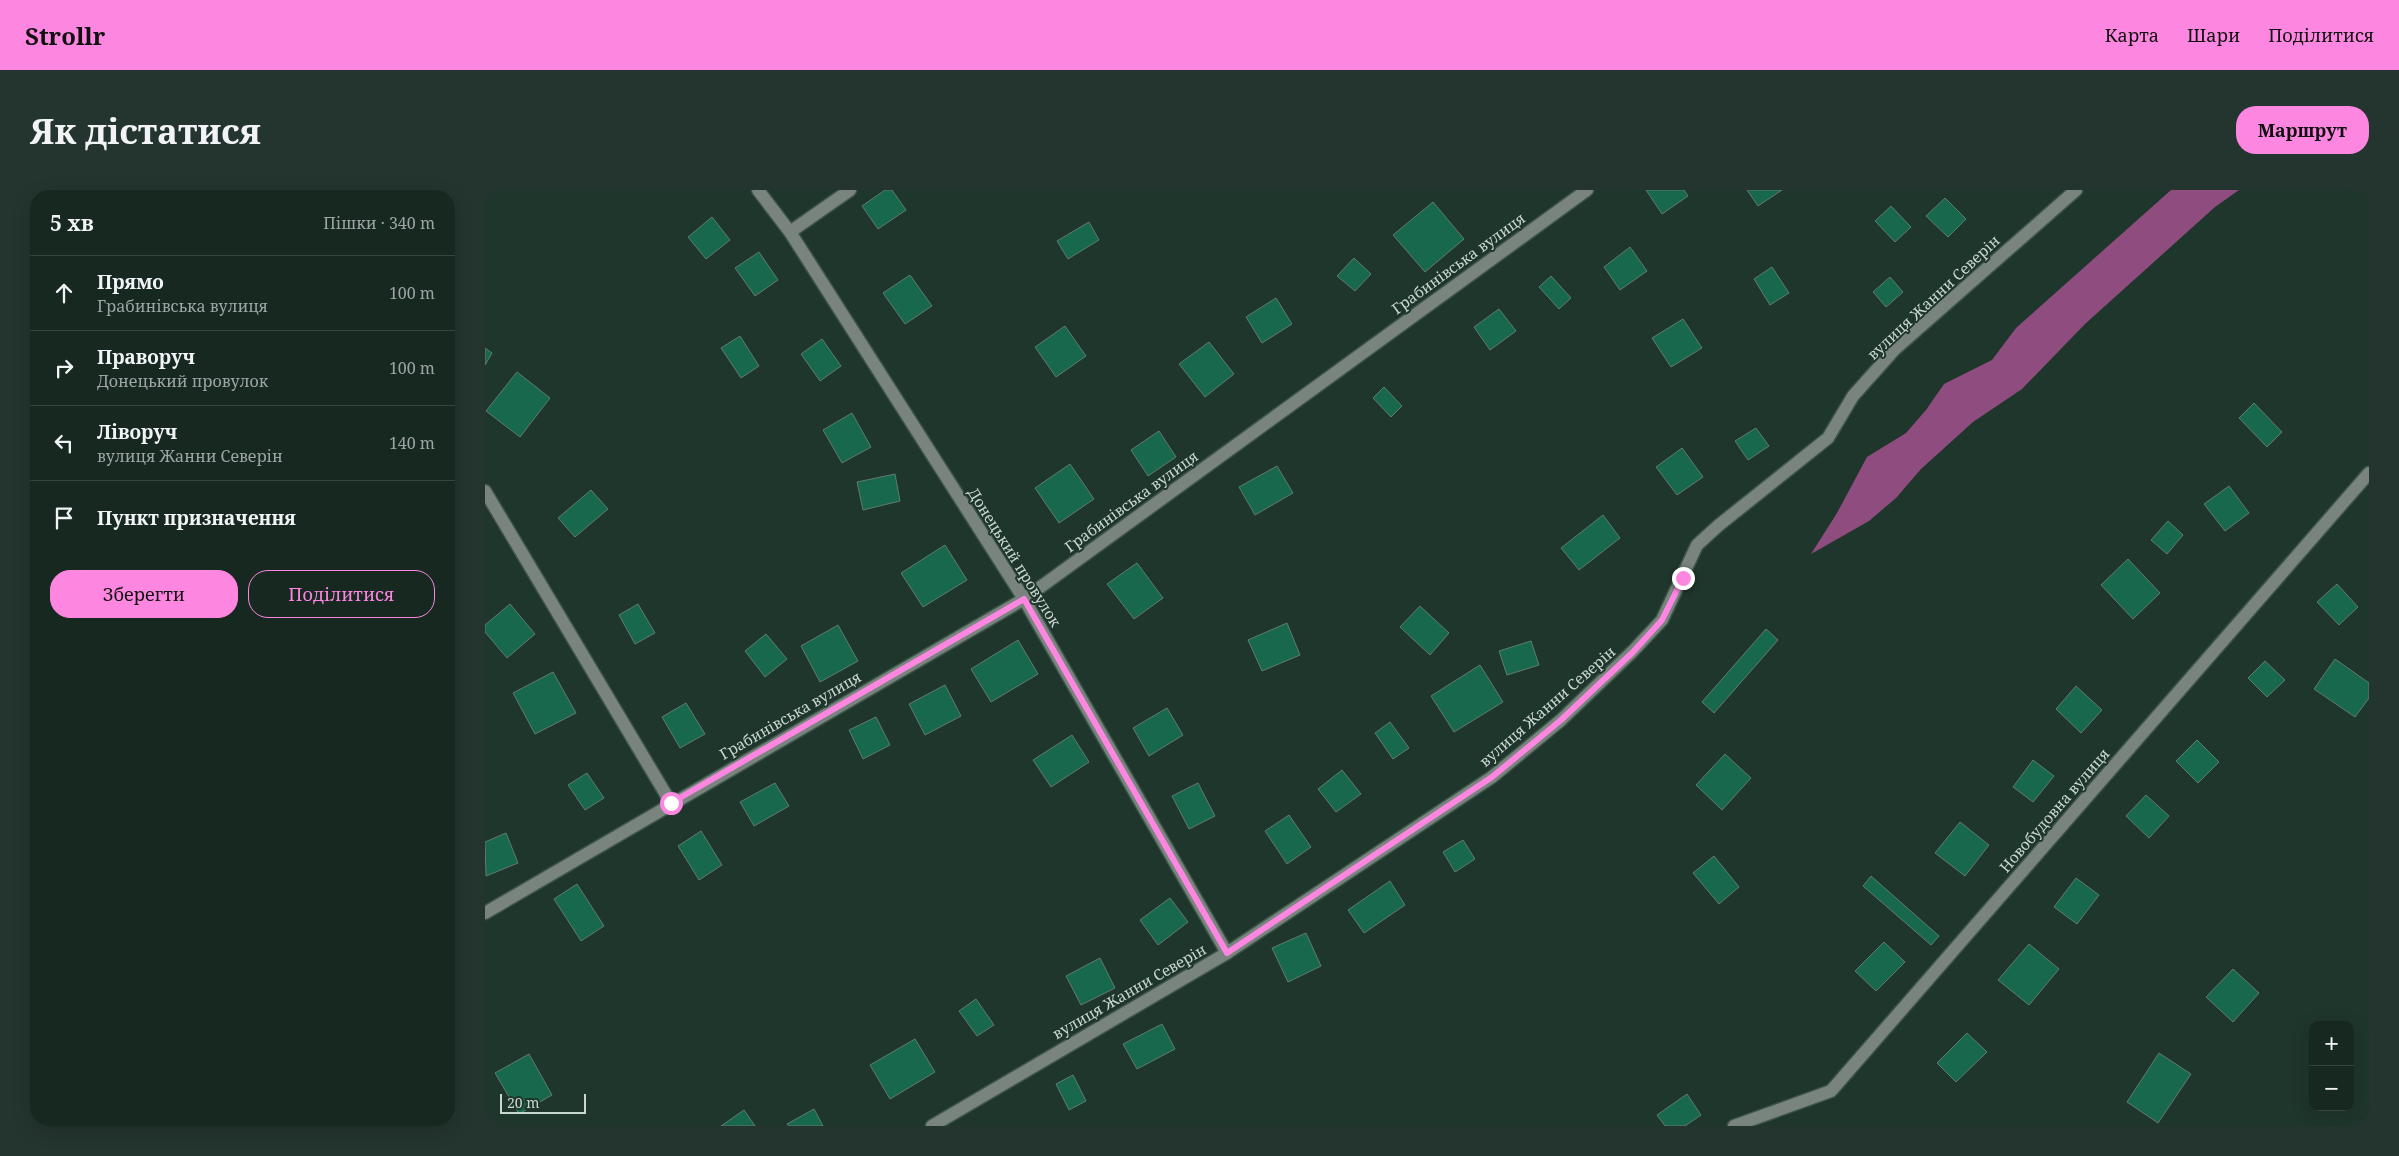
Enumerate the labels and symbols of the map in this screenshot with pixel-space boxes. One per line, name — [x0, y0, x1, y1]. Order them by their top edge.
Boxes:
street label: Грабинівська вулиця — [1387, 208, 1529, 318]
street label: вулиця Жанни Северін — [1862, 230, 2004, 364]
street label: Грабинівська вулиця — [1060, 446, 1202, 556]
street label: Донецький провулок — [964, 484, 1066, 630]
route end — [1672, 567, 1695, 590]
street label: вулиця Жанни Северін — [1475, 641, 1619, 771]
street label: Грабинівська вулиця — [716, 666, 864, 764]
street label: Новобудовна вулиця — [1995, 744, 2113, 876]
route start — [660, 792, 683, 815]
street label: вулиця Жанни Северін — [1049, 939, 1209, 1043]
scale bar — [500, 1091, 586, 1114]

